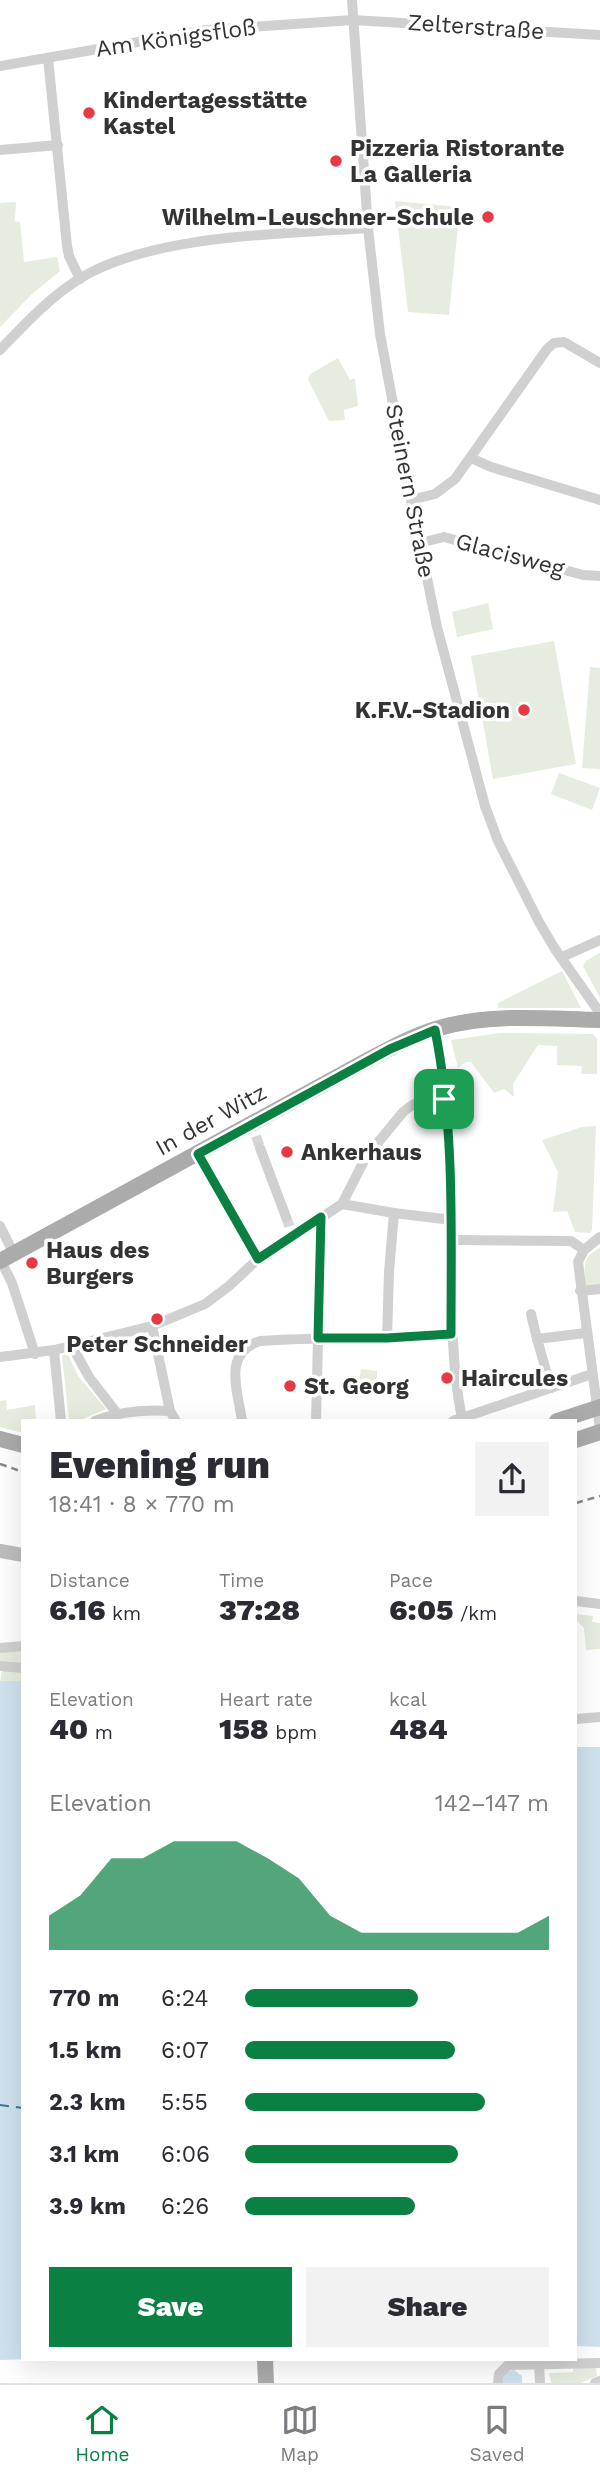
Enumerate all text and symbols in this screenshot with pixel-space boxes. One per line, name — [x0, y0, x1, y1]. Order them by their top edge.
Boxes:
street label: Zelterstraße — [407, 9, 545, 45]
street label: Am Königsfloß — [94, 13, 258, 63]
place label: Kindertagesstätte Kastel — [103, 87, 307, 140]
marker: Kindertagesstätte Kastel — [81, 105, 97, 121]
place label: Pizzeria Ristorante La Galleria — [350, 135, 565, 188]
marker: Pizzeria Ristorante La Galleria — [328, 153, 344, 169]
place label: Wilhelm-Leuschner-Schule — [162, 204, 474, 231]
marker: Wilhelm-Leuschner-Schule — [480, 209, 496, 225]
street label: Steinern Straße — [380, 402, 440, 580]
street label: Glacisweg — [453, 528, 568, 583]
place label: K.F.V.-Stadion — [355, 697, 510, 724]
marker: K.F.V.-Stadion — [516, 702, 532, 718]
pin — [414, 1069, 474, 1129]
street label: In der Witz — [151, 1078, 271, 1162]
icon: arrive — [425, 1080, 463, 1118]
place label: Ankerhaus — [301, 1139, 422, 1166]
marker: Ankerhaus — [279, 1144, 295, 1160]
place label: Haus des Burgers — [46, 1237, 149, 1290]
marker: Haus des Burgers — [24, 1255, 40, 1271]
marker: Peter Schneider — [149, 1311, 165, 1327]
place label: Peter Schneider — [66, 1331, 248, 1358]
place label: Haircules — [461, 1365, 568, 1392]
marker: Haircules — [439, 1370, 455, 1386]
place label: St. Georg — [304, 1373, 409, 1400]
marker: St. Georg — [282, 1378, 298, 1394]
button: share — [475, 1442, 549, 1516]
text: Evening run — [49, 1443, 270, 1487]
text: 18:41 · 8 × 770 m — [49, 1491, 235, 1518]
text: Distance — [49, 1569, 130, 1592]
text: Time — [219, 1569, 264, 1592]
text: Pace — [389, 1569, 433, 1592]
text: 6.16 — [49, 1592, 106, 1627]
text: 37:28 — [219, 1592, 300, 1627]
text: 6:05 — [389, 1592, 453, 1627]
text: km — [106, 1602, 141, 1625]
text: /km — [453, 1602, 497, 1625]
text: Elevation — [49, 1688, 134, 1711]
text: Heart rate — [219, 1688, 313, 1711]
text: kcal — [389, 1688, 427, 1711]
text: 40 — [49, 1711, 88, 1746]
text: 158 — [219, 1711, 269, 1746]
text: 484 — [389, 1711, 447, 1746]
text: m — [88, 1721, 113, 1744]
text: bpm — [269, 1721, 317, 1744]
text: Elevation — [49, 1790, 152, 1817]
text: 142–147 m — [435, 1790, 549, 1817]
text: 770 m — [49, 1985, 119, 2012]
text: 6:24 — [161, 1985, 209, 2012]
text: 1.5 km — [49, 2037, 122, 2064]
text: 6:07 — [161, 2037, 209, 2064]
text: 2.3 km — [49, 2089, 126, 2116]
text: 5:55 — [161, 2089, 208, 2116]
text: 3.1 km — [49, 2141, 119, 2168]
text: 6:06 — [161, 2141, 210, 2168]
text: 3.9 km — [49, 2193, 126, 2220]
text: 6:26 — [161, 2193, 209, 2220]
button: Save — [49, 2267, 292, 2347]
button: Share — [306, 2267, 549, 2347]
tab: Home — [75, 2401, 130, 2466]
tab: Map — [280, 2401, 319, 2466]
tab: Saved — [469, 2401, 525, 2466]

